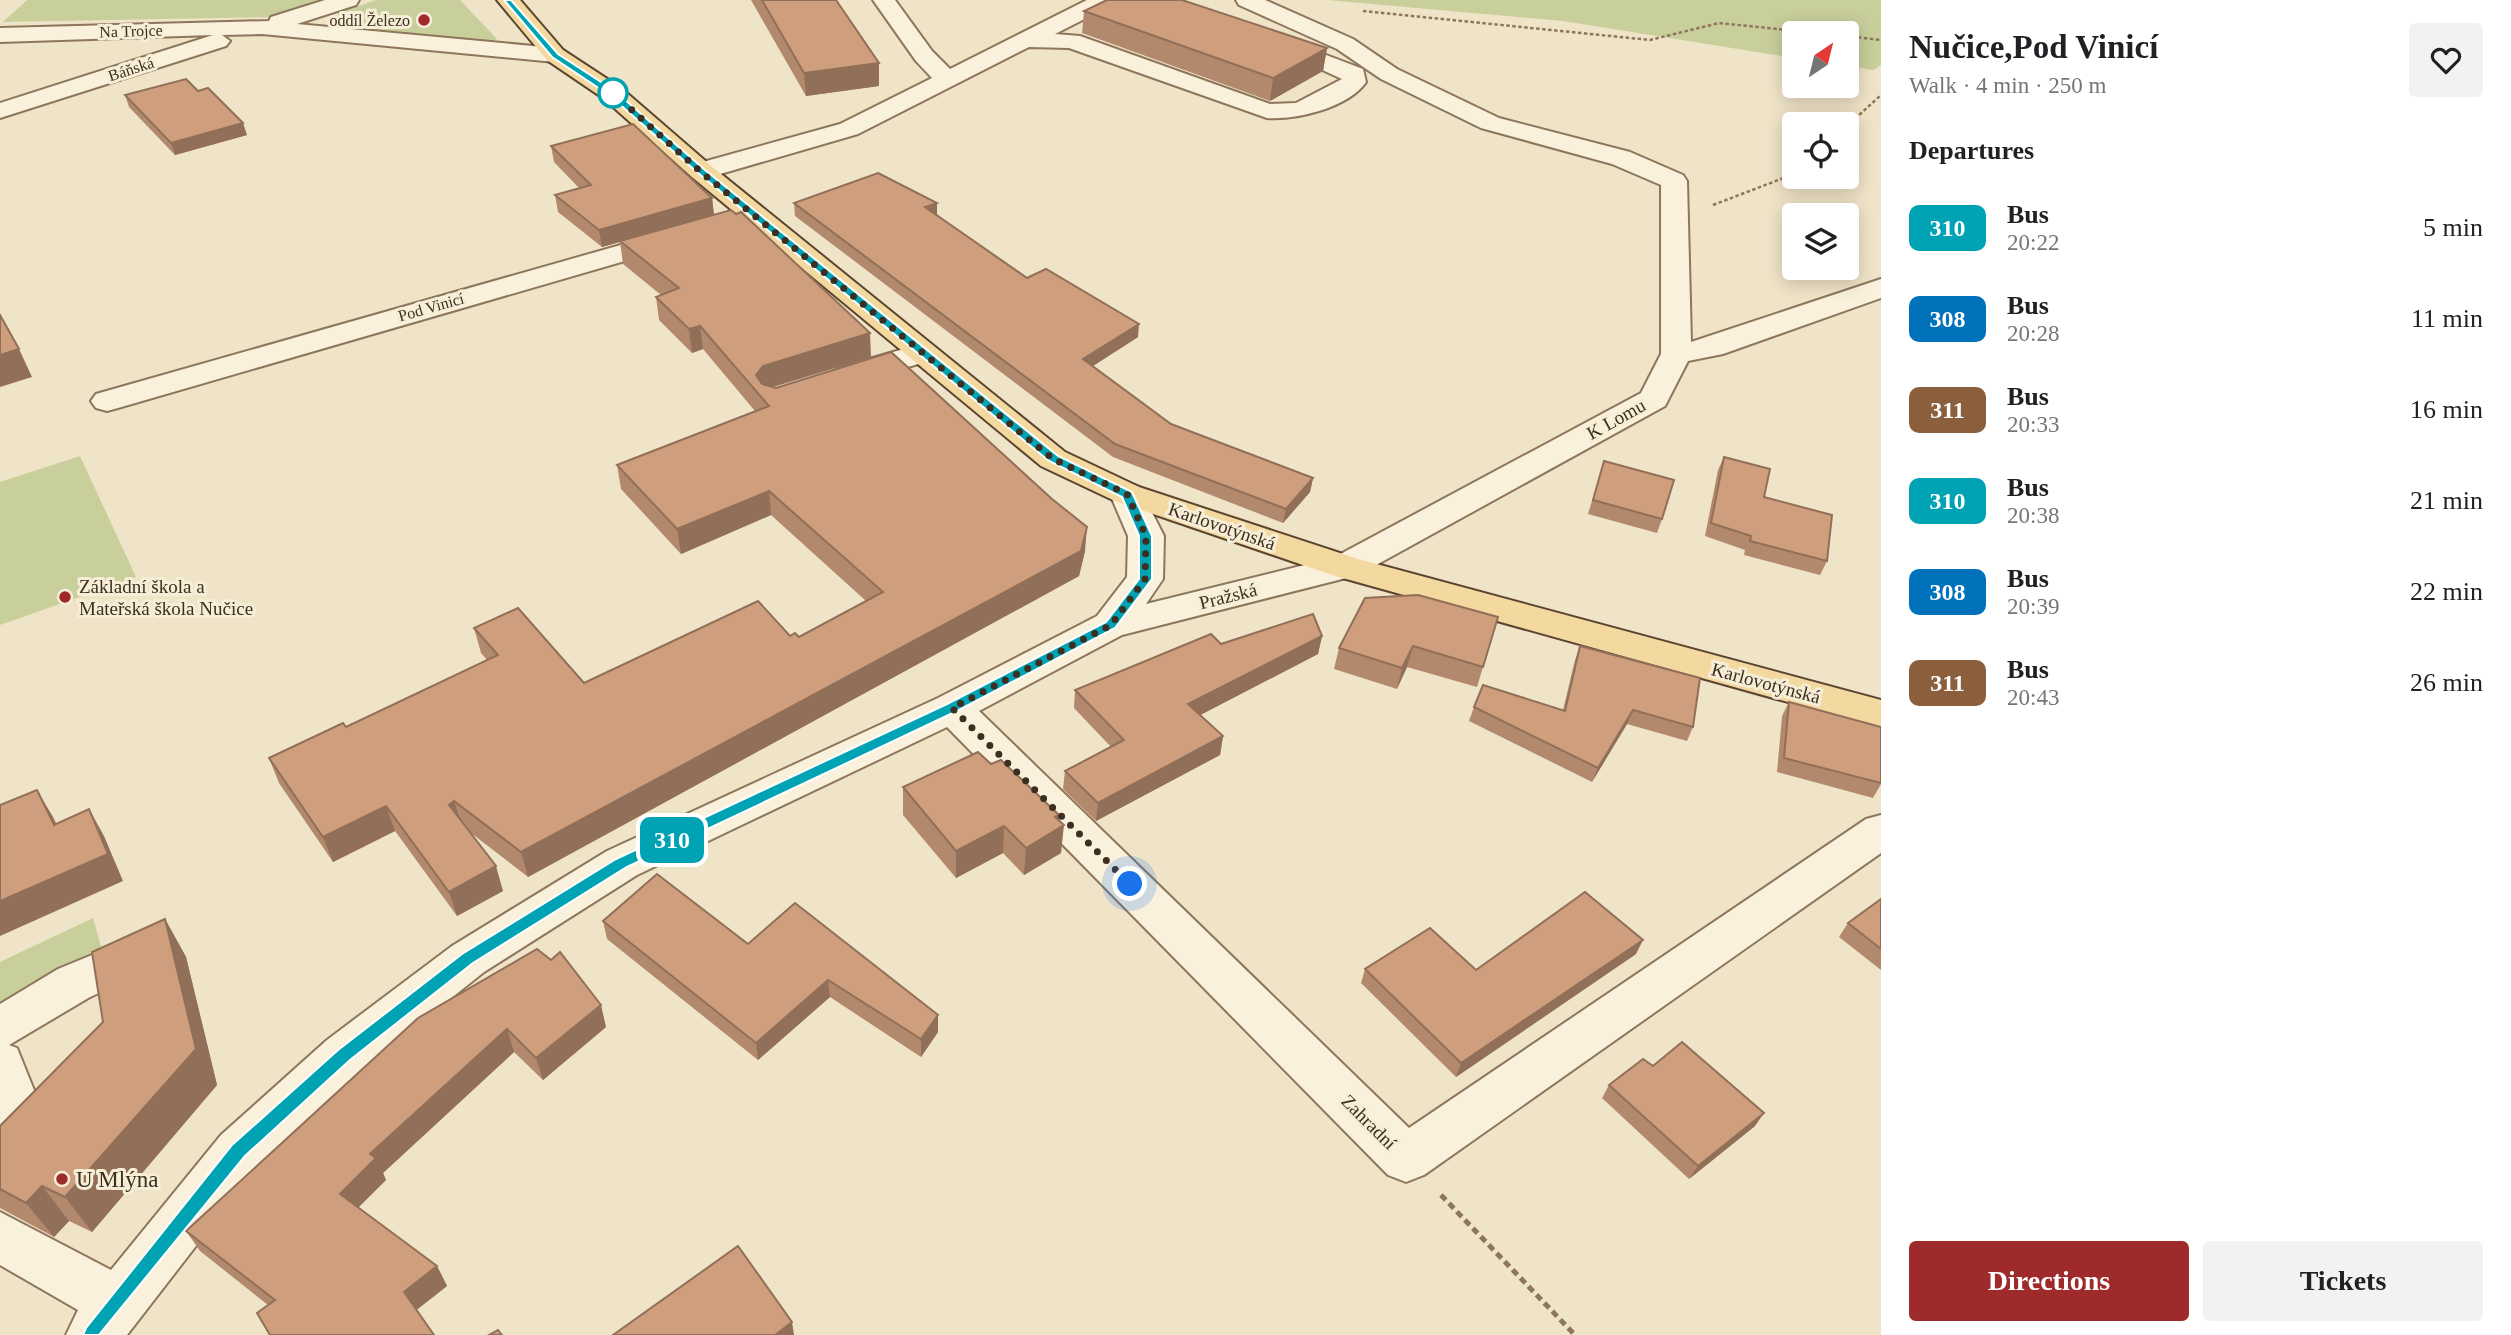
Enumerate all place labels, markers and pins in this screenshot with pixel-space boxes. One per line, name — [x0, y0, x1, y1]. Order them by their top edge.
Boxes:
place label: oddíl Železo — [330, 11, 410, 29]
marker: oddíl Železo — [416, 12, 432, 28]
unlabelled marker — [598, 78, 628, 108]
place label: Základní škola a Mateřská škola Nučice — [79, 576, 253, 619]
marker: Základní škola a Mateřská škola Nučice — [57, 589, 73, 605]
place label: U Mlýna — [76, 1167, 158, 1192]
marker: U Mlýna — [54, 1171, 70, 1187]

